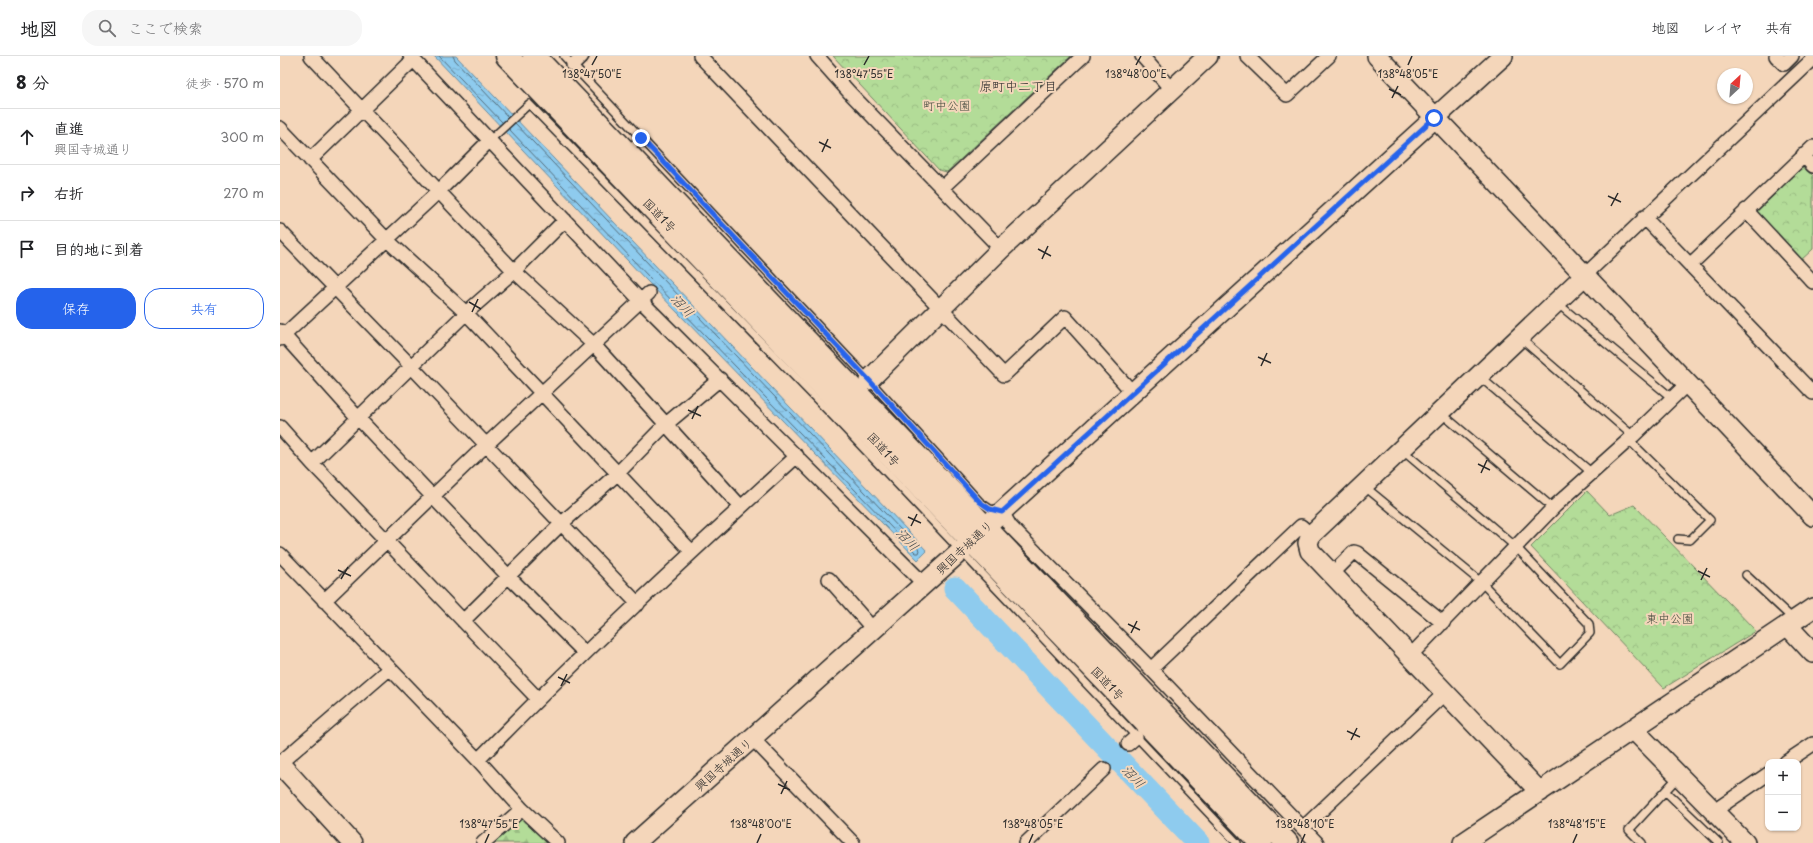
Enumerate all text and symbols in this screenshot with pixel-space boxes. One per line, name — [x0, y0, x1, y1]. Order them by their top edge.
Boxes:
search box — [82, 10, 362, 46]
text: 地図 — [20, 14, 58, 42]
text: ここで検索 — [128, 16, 203, 39]
icon: search — [96, 17, 118, 39]
text: 地図 — [1652, 17, 1680, 38]
text: レイヤ — [1702, 17, 1743, 38]
text: 共有 — [1765, 17, 1793, 38]
text: 138°47'50"E — [562, 66, 622, 81]
text: 138°47'55"E — [835, 66, 893, 81]
text: 138°48'00"E — [1105, 66, 1167, 81]
text: 138°48'05"E — [1378, 66, 1438, 81]
north arrow — [1717, 68, 1753, 104]
text: 8 分 — [16, 69, 49, 95]
text: 徒歩 · 570 m — [186, 73, 264, 92]
district label: 原町中二丁目 — [979, 76, 1057, 95]
park label: 町中公園 — [923, 96, 971, 114]
route start — [1425, 109, 1443, 127]
text: 直進 — [54, 116, 84, 139]
icon: ahead — [16, 126, 38, 148]
text: 300 m — [220, 127, 264, 146]
route end — [632, 129, 650, 147]
text: 興国寺城通り — [54, 139, 132, 158]
text: 右折 — [54, 181, 84, 204]
icon: right — [16, 182, 38, 204]
text: 270 m — [223, 183, 264, 202]
street label: 国道1号 — [639, 194, 681, 236]
text: 目的地に到着 — [54, 237, 144, 260]
icon: arrive — [16, 238, 38, 260]
button: 保存 — [16, 288, 136, 329]
button: 共有 — [144, 288, 264, 329]
water label: 沼川 — [667, 289, 699, 321]
street label: 国道1号 — [863, 428, 905, 470]
street label: 興国寺城通り — [932, 516, 996, 578]
water label: 沼川 — [892, 523, 924, 555]
park label: 東中公園 — [1646, 609, 1694, 627]
street label: 国道1号 — [1087, 662, 1129, 704]
street label: 興国寺城通り — [690, 733, 756, 795]
map controls — [1765, 759, 1801, 831]
button: + — [1765, 759, 1801, 795]
water label: 沼川 — [1118, 760, 1150, 792]
button: − — [1765, 795, 1801, 831]
text: 138°47'55"E — [460, 816, 518, 831]
text: 138°48'00"E — [730, 816, 792, 831]
text: 138°48'05"E — [1003, 816, 1063, 831]
text: 138°48'10"E — [1276, 816, 1334, 831]
text: 138°48'15"E — [1548, 816, 1606, 831]

